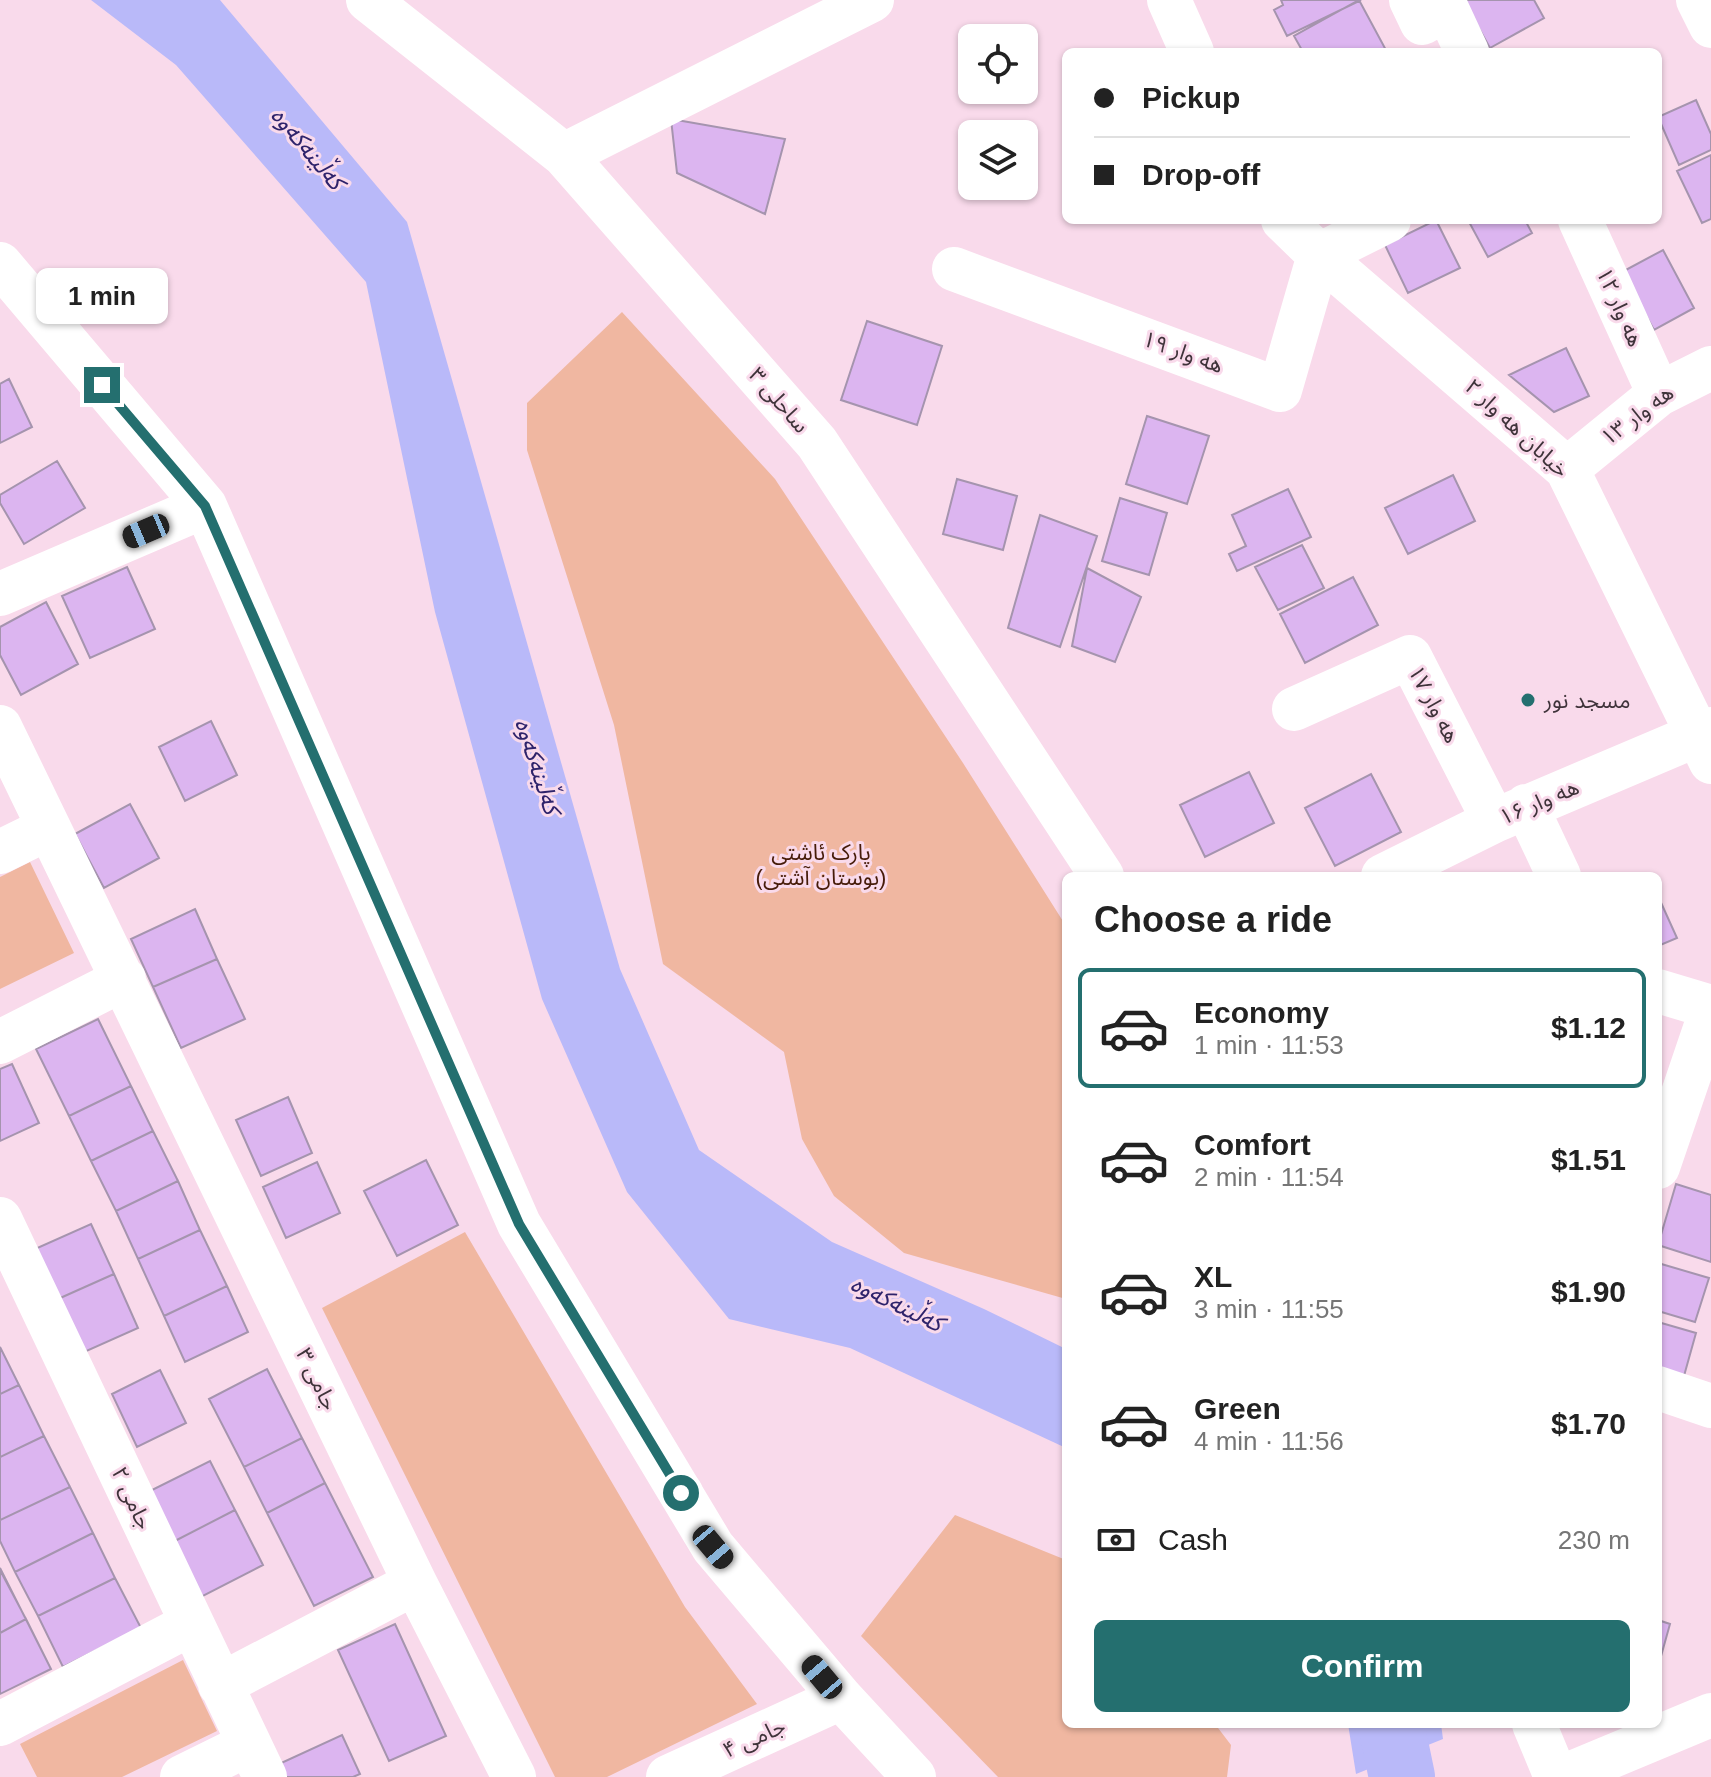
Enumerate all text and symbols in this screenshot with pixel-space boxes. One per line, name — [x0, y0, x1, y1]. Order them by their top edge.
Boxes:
map controls — [958, 24, 1038, 200]
button: locate — [958, 24, 1038, 104]
text: Pickup — [1142, 81, 1240, 114]
water label: کەڵینەکەوە — [265, 99, 356, 198]
button: layers — [958, 120, 1038, 200]
text: Drop-off — [1142, 158, 1260, 191]
street label: هه وار ۱۲ — [1591, 264, 1648, 351]
callout: 1 min — [36, 269, 168, 325]
text: 1 min — [68, 281, 136, 311]
street label: هه وار ۱۹ — [1139, 326, 1227, 379]
street label: ساحلی ۳ — [744, 362, 814, 438]
route end — [84, 367, 120, 403]
street label: خیابان هه وار ۲ — [1459, 374, 1574, 483]
street label: هه وار ۱۳ — [1596, 380, 1679, 451]
car — [119, 511, 173, 551]
street label: هه وار ۱۷ — [1402, 661, 1465, 747]
place label: مسجد نور — [1543, 688, 1630, 714]
marker: مسجد نور — [1519, 691, 1537, 709]
water label: کەڵینەکەوە — [509, 714, 571, 821]
street label: هه وار ۱۶ — [1496, 774, 1583, 831]
park label: پارک ئاشتی (بوستان آشتی) — [756, 840, 886, 890]
text: Choose a ride — [1094, 899, 1332, 940]
icon: car — [1098, 992, 1170, 1064]
text: Economy — [1194, 996, 1329, 1029]
text: $1.12 — [1551, 1011, 1626, 1044]
text: 1 min · 11:53 — [1194, 1030, 1344, 1060]
icon: car — [1098, 1124, 1170, 1196]
text: Comfort — [1194, 1128, 1311, 1161]
text: $1.51 — [1551, 1143, 1626, 1176]
text: 2 min · 11:54 — [1194, 1162, 1344, 1192]
icon: car — [1098, 1256, 1170, 1328]
text: XL — [1194, 1260, 1232, 1293]
water label: کەڵینەکەوە — [846, 1266, 953, 1339]
text: $1.90 — [1551, 1275, 1626, 1308]
text: 3 min · 11:55 — [1194, 1294, 1344, 1324]
street label: جامی ۳ — [291, 1344, 343, 1414]
icon: car — [1098, 1388, 1170, 1460]
text: Green — [1194, 1392, 1281, 1425]
text: $1.70 — [1551, 1407, 1626, 1440]
text: 4 min · 11:56 — [1194, 1426, 1344, 1456]
street label: جامی ۲ — [107, 1463, 157, 1533]
route start — [663, 1475, 699, 1511]
icon: cash — [1094, 1518, 1138, 1562]
car — [688, 1521, 738, 1573]
text: Cash — [1158, 1523, 1228, 1556]
text: 230 m — [1558, 1525, 1630, 1555]
button: Confirm — [1094, 1620, 1630, 1712]
car — [797, 1651, 847, 1703]
street label: جامی ۴ — [719, 1713, 789, 1763]

